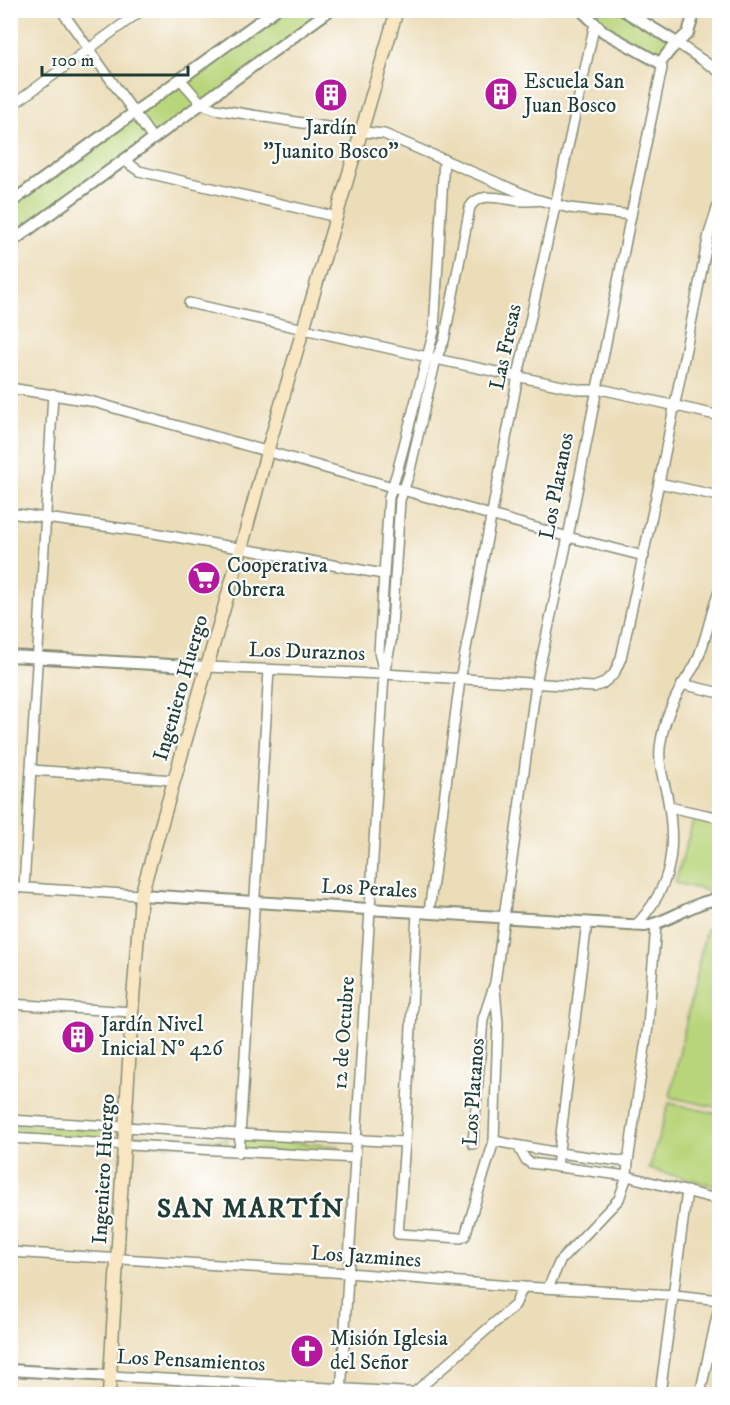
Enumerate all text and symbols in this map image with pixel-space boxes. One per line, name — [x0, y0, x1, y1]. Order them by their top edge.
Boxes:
scale bar — [42, 39, 188, 77]
text: 100 m — [51, 50, 94, 72]
place label: Escuela San Juan Bosco — [522, 69, 624, 119]
building icon: Escuela San Juan Bosco — [483, 76, 519, 112]
building icon: Jardín "Juanito Bosco" — [313, 77, 349, 113]
place label: Jardín "Juanito Bosco" — [263, 115, 399, 165]
street label: Las Fresas — [484, 302, 528, 392]
street label: Los Platanos — [534, 431, 580, 541]
place label: Cooperativa Obrera — [227, 553, 328, 603]
supermarket icon: Cooperativa Obrera — [186, 560, 222, 596]
street label: Ingeniero Huergo — [148, 612, 214, 764]
street label: Los Duraznos — [248, 637, 366, 667]
street label: Los Perales — [320, 874, 418, 904]
street label: 12 de Octubre — [327, 975, 361, 1090]
place label: Jardín Nivel Inicial Nº 426 — [99, 1012, 224, 1062]
building icon: Jardín Nivel Inicial Nº 426 — [60, 1019, 96, 1055]
street label: Los Platanos — [457, 1037, 491, 1147]
street label: Ingeniero Huergo — [87, 1093, 121, 1245]
district label: SAN MARTÍN — [157, 1192, 345, 1226]
street label: Los Jazmines — [310, 1240, 422, 1274]
place label: Misión Iglesia del Señor — [330, 1326, 448, 1376]
church icon: Misión Iglesia del Señor — [289, 1333, 325, 1369]
street label: Los Pensamientos — [116, 1344, 266, 1378]

